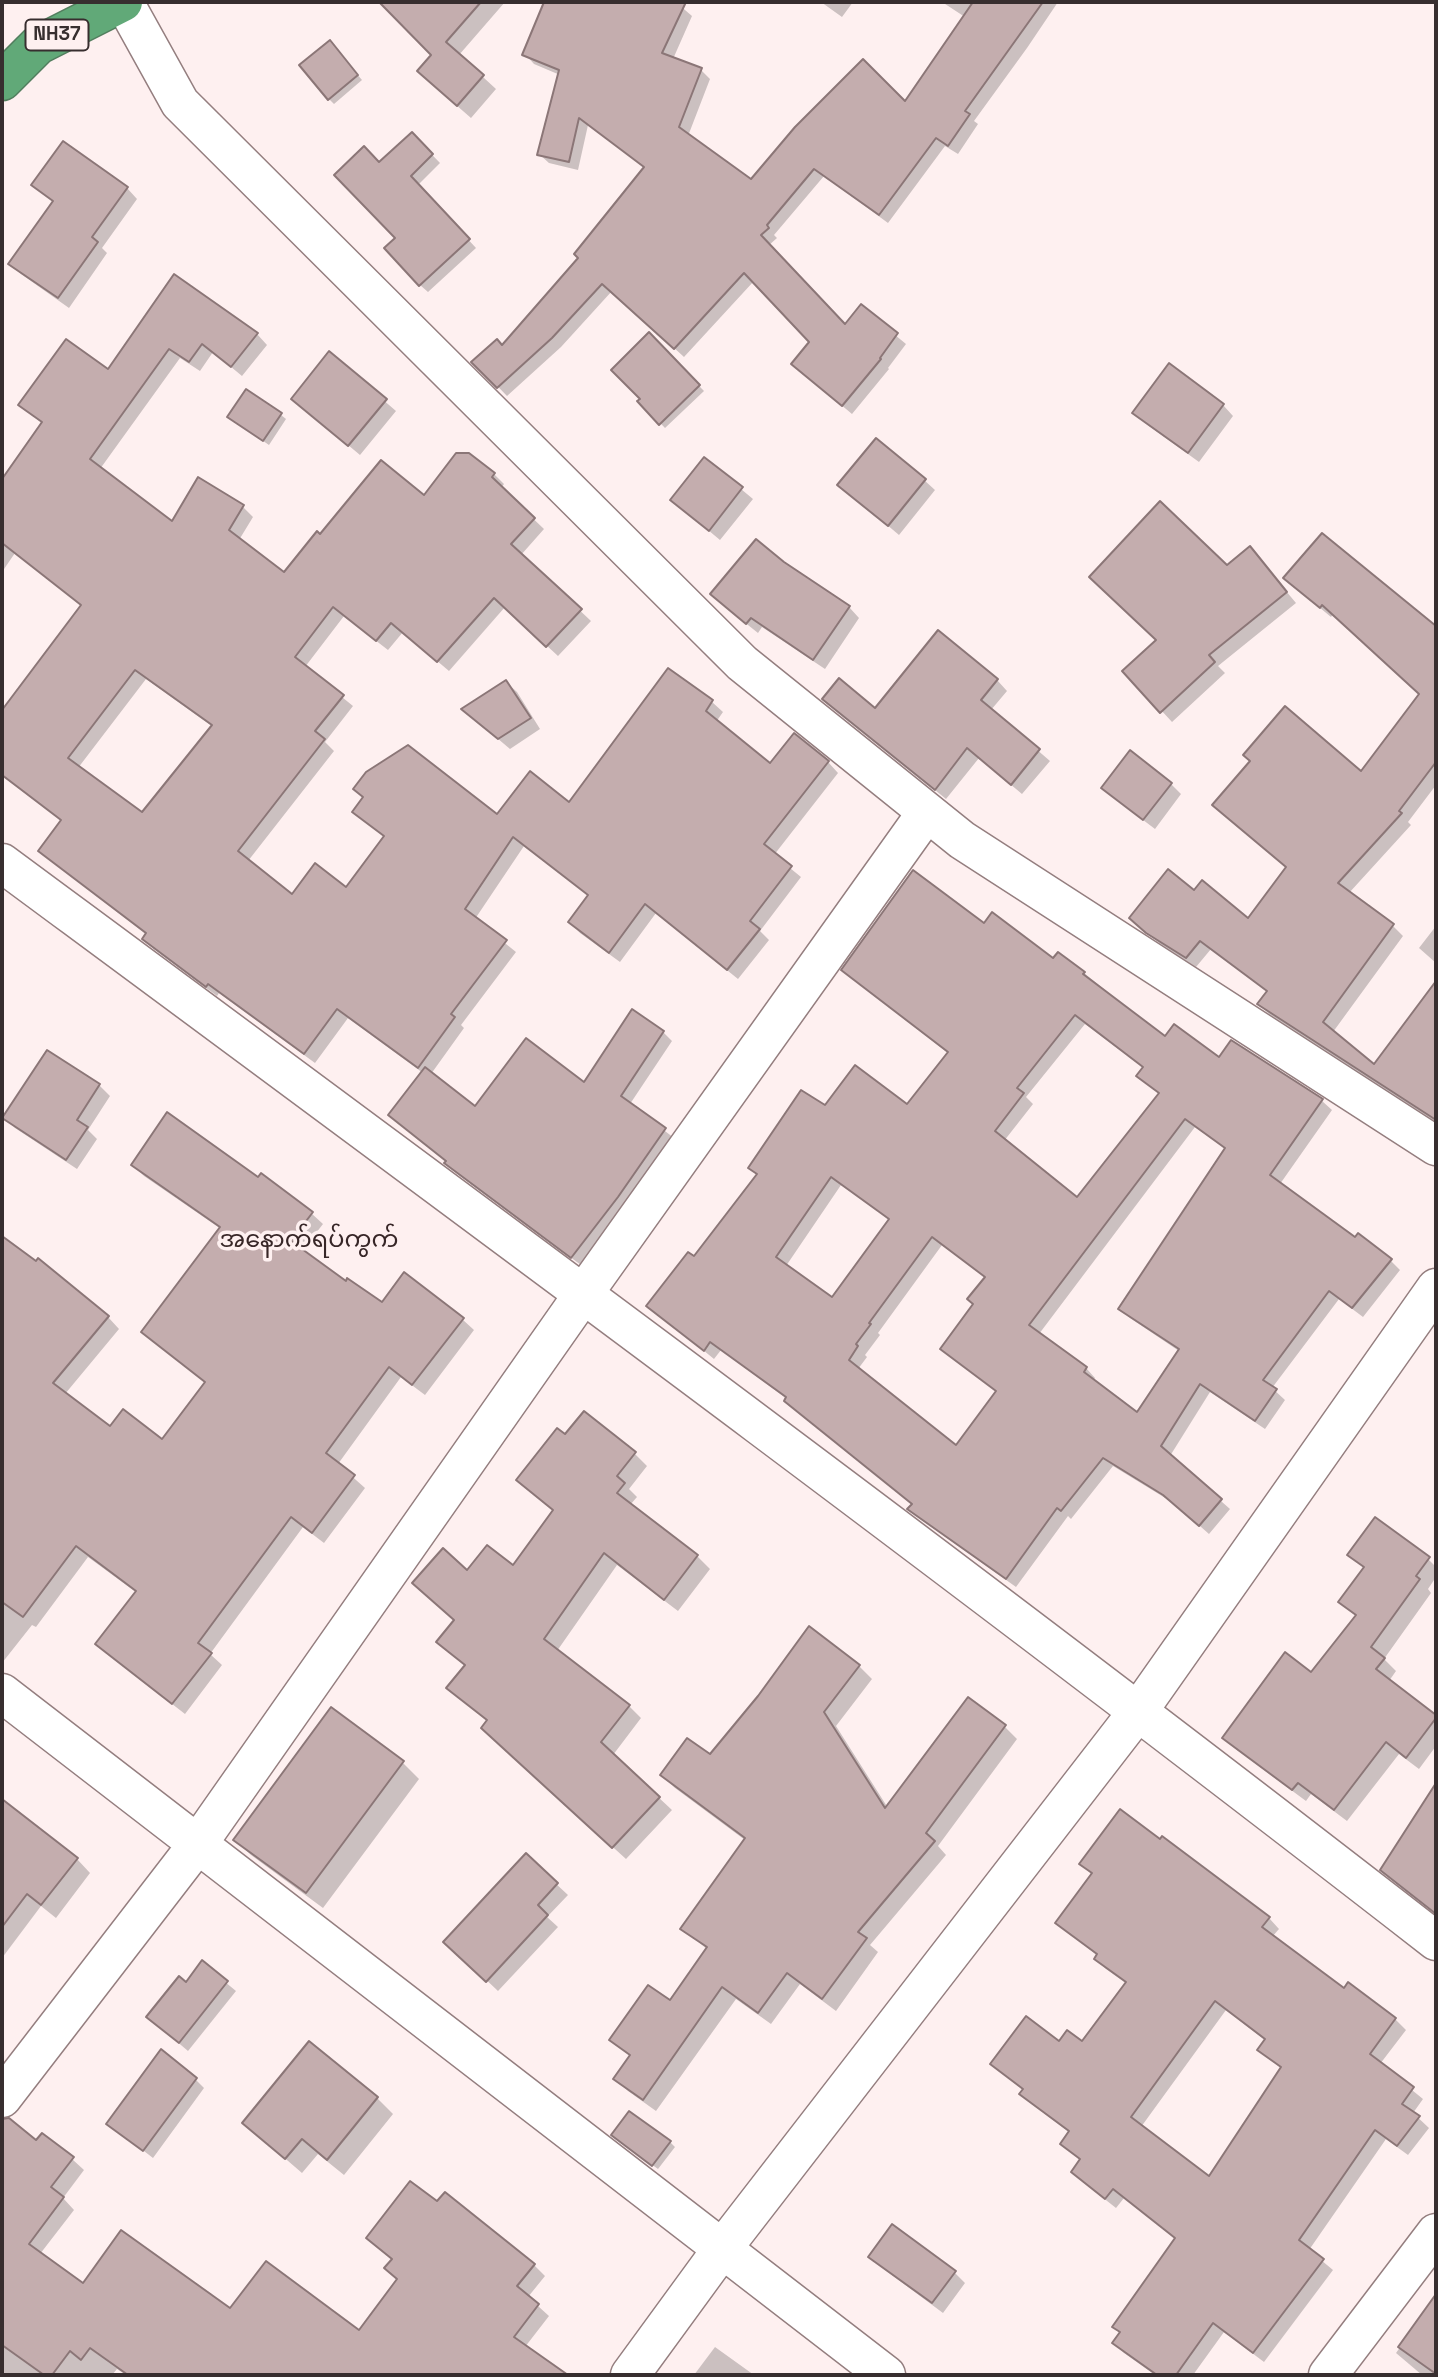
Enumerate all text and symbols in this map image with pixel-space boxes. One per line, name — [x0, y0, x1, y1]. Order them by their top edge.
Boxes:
road number: NH37 — [25, 20, 88, 50]
district label: အနောက်ရပ်ကွက် — [220, 1226, 398, 1254]

